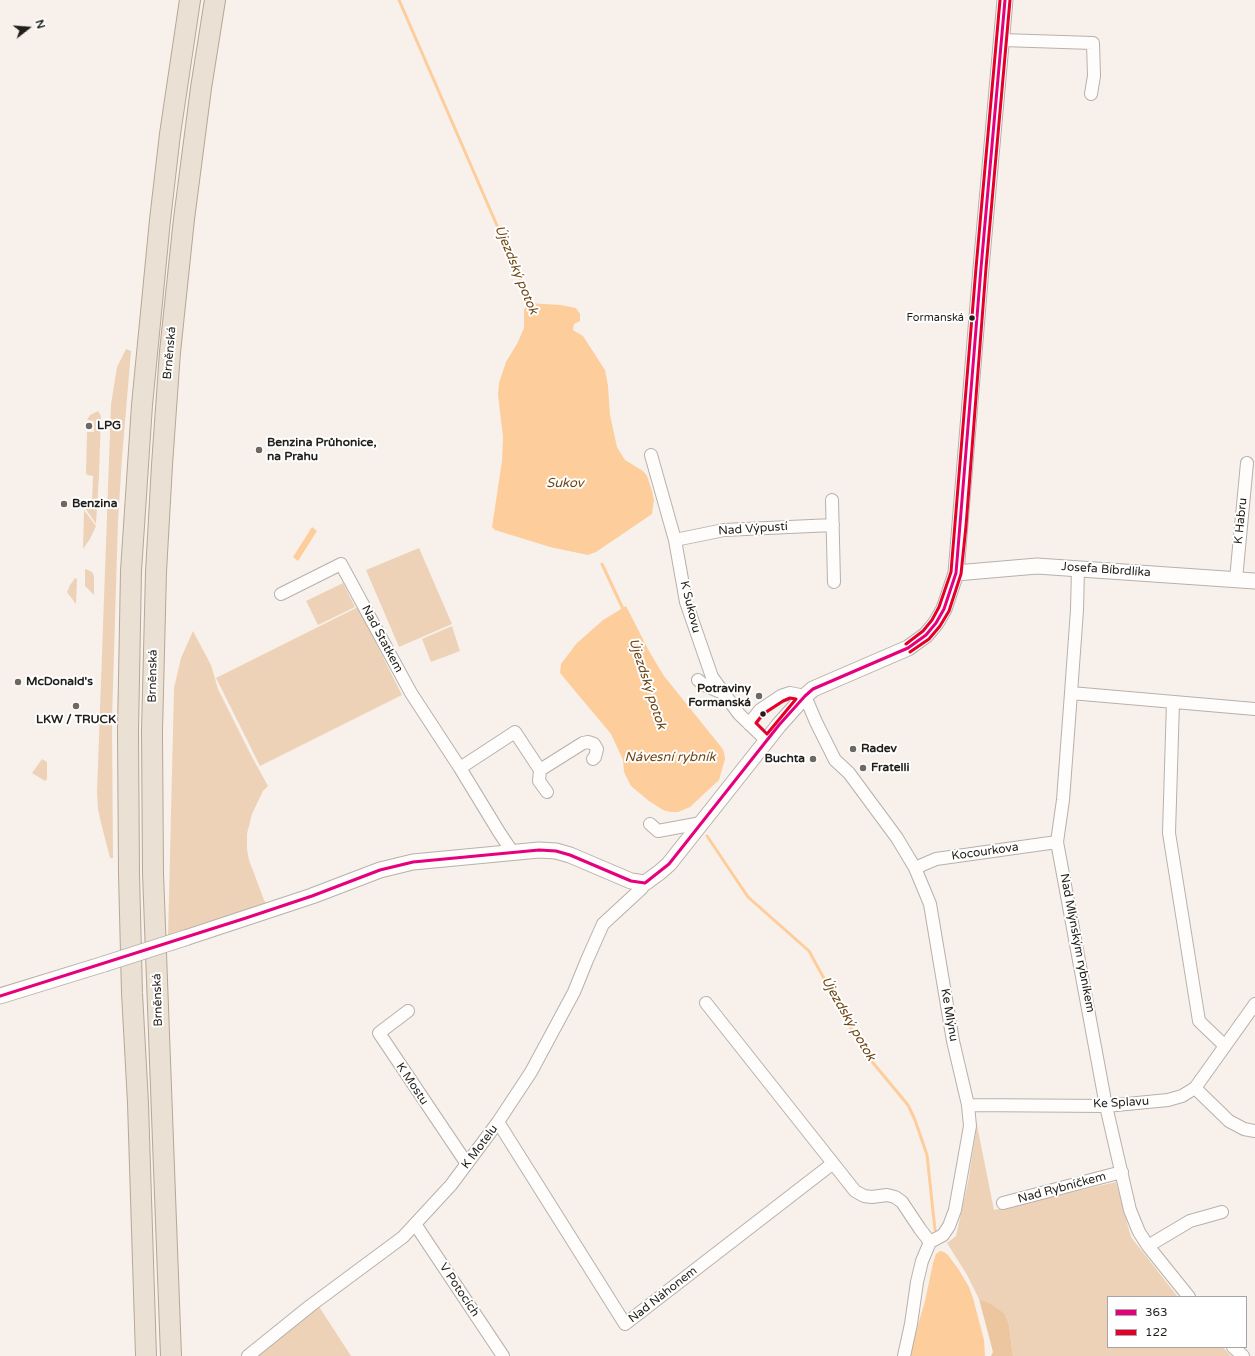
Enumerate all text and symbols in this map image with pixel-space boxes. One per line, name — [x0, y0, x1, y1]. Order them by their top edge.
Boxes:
north arrow — [8, 8, 48, 48]
text: N — [32, 18, 47, 30]
water label: Újezdský potok — [491, 223, 541, 317]
place label: Formanská — [907, 311, 964, 325]
marker: Formanská — [967, 313, 977, 323]
street label: Brněnská — [161, 326, 179, 380]
place label: LPG — [97, 419, 121, 433]
marker: LPG — [84, 421, 94, 431]
place label: Benzina Průhonice, na Prahu — [267, 436, 377, 464]
marker: Benzina Průhonice, na Prahu — [254, 445, 264, 455]
water label: Sukov — [546, 476, 584, 492]
place label: Benzina — [72, 497, 117, 511]
street label: K Habru — [1231, 497, 1251, 545]
marker: Benzina — [59, 499, 69, 509]
street label: Nad Výpustí — [718, 519, 788, 539]
street label: Josefa Bíbrdlíka — [1061, 560, 1151, 580]
street label: K Sukovu — [677, 580, 703, 634]
street label: Nad Statkem — [358, 603, 406, 675]
water label: Újezdský potok — [625, 637, 669, 731]
street label: Brněnská — [145, 649, 161, 703]
place label: McDonald's — [26, 675, 93, 689]
marker: McDonald's — [13, 677, 23, 687]
place label: Potraviny Formanská — [688, 682, 751, 710]
marker: Potraviny Formanská — [754, 691, 764, 701]
marker: LKW / TRUCK — [71, 701, 81, 711]
unlabelled marker — [758, 709, 768, 719]
place label: LKW / TRUCK — [36, 713, 116, 727]
place label: Radev — [861, 742, 897, 756]
marker: Radev — [848, 744, 858, 754]
water label: Návesní rybník — [625, 750, 715, 766]
place label: Buchta — [765, 752, 805, 766]
marker: Buchta — [808, 754, 818, 764]
place label: Fratelli — [871, 761, 909, 775]
marker: Fratelli — [858, 763, 868, 773]
street label: Kocourkova — [951, 840, 1019, 864]
street label: Nad Mlýnským rybníkem — [1056, 872, 1098, 1014]
street label: Brněnská — [150, 973, 166, 1027]
water label: Újezdský potok — [818, 974, 878, 1064]
street label: Ke Mlýnu — [937, 987, 961, 1043]
street label: K Mostu — [393, 1060, 431, 1108]
street label: Ke Splavu — [1093, 1094, 1149, 1112]
street label: K Motelu — [459, 1122, 501, 1172]
street label: Nad Rybníčkem — [1016, 1169, 1108, 1207]
street label: V Potocích — [436, 1260, 482, 1320]
street label: Nad Náhonem — [626, 1264, 700, 1326]
legend — [1107, 1296, 1247, 1348]
text: 363 — [1145, 1305, 1168, 1319]
text: 122 — [1145, 1325, 1168, 1339]

